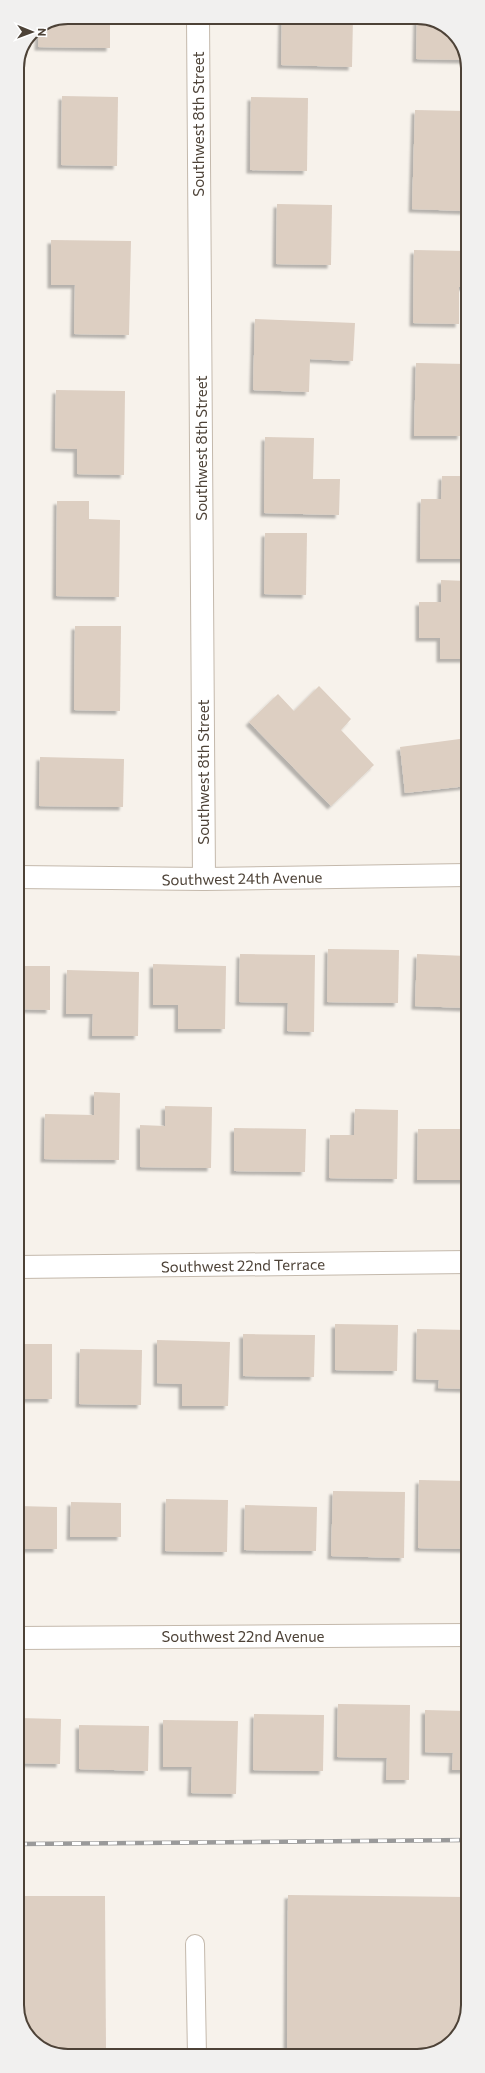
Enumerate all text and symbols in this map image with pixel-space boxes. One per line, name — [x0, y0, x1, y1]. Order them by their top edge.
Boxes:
north arrow — [12, 12, 52, 52]
text: N — [36, 28, 49, 36]
street label: Southwest 8th Street — [189, 51, 207, 197]
street label: Southwest 8th Street — [192, 375, 210, 521]
street label: Southwest 8th Street — [194, 699, 212, 845]
street label: Southwest 24th Avenue — [161, 868, 323, 888]
street label: Southwest 22nd Terrace — [161, 1255, 325, 1275]
street label: Southwest 22nd Avenue — [162, 1627, 325, 1645]

